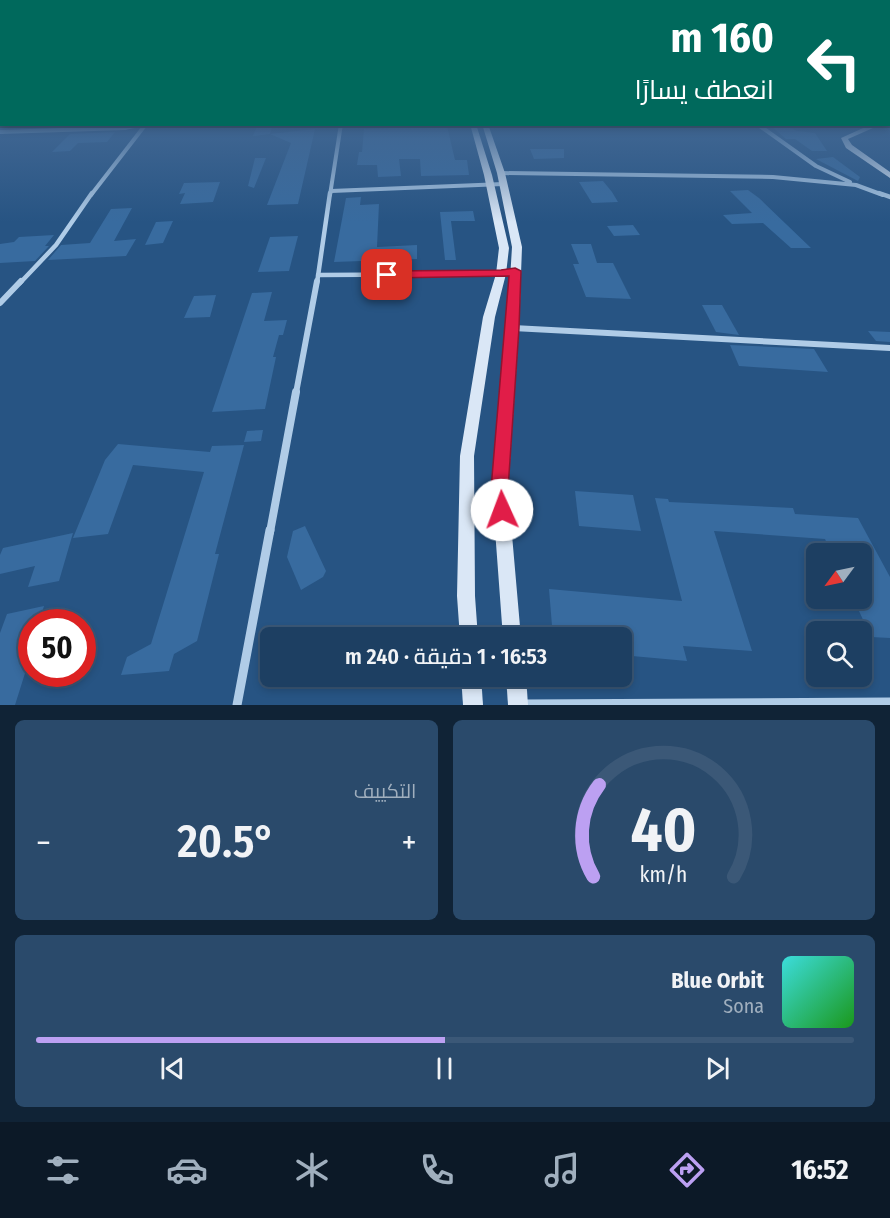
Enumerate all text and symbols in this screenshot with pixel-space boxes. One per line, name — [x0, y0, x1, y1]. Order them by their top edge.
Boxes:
text: 160 m — [671, 13, 774, 63]
icon: left — [795, 24, 873, 102]
text: انعطف يسارًا — [635, 74, 774, 106]
pin — [361, 249, 412, 300]
icon: arrive — [370, 258, 403, 291]
position arrow — [470, 478, 534, 542]
north arrow — [806, 543, 872, 609]
map controls — [806, 543, 872, 687]
speed limit sign: 50 — [18, 609, 96, 687]
button: search — [806, 621, 872, 687]
text: 16:53 · 1 دقيقة · 240 m — [345, 643, 547, 670]
text: التكييف — [354, 779, 417, 803]
text: 40 — [631, 793, 697, 868]
text: 20.5° — [177, 815, 275, 869]
text: − — [36, 823, 51, 863]
text: + — [401, 823, 416, 863]
text: km/h — [640, 862, 688, 888]
text: Blue Orbit — [671, 967, 764, 994]
text: Sona — [723, 994, 764, 1018]
icon: previous — [156, 1052, 189, 1085]
icon: pause — [428, 1052, 461, 1085]
icon: next — [701, 1052, 734, 1085]
icon: filters — [42, 1149, 84, 1191]
icon: car — [166, 1149, 208, 1191]
icon: climate — [291, 1149, 333, 1191]
icon: phone — [416, 1149, 458, 1191]
icon: music — [541, 1149, 583, 1191]
icon: directions — [666, 1149, 708, 1191]
text: 16:52 — [791, 1154, 849, 1186]

